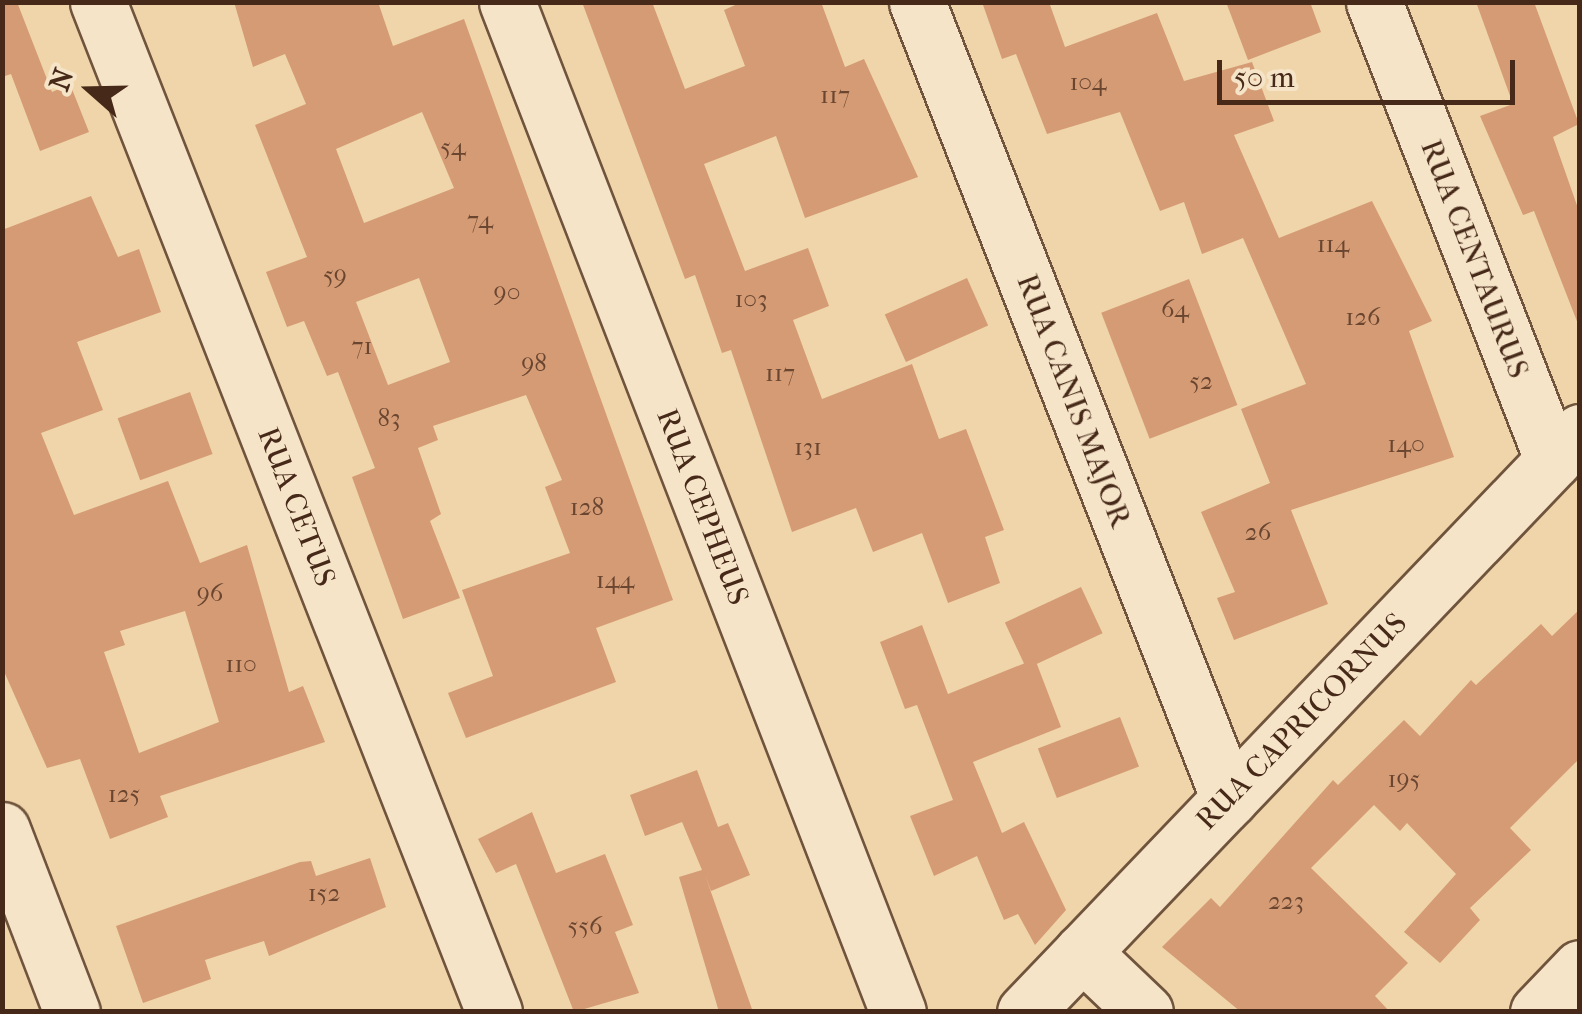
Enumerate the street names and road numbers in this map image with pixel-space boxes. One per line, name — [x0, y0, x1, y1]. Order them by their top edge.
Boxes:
street label: RUA CENTAURUS — [1412, 135, 1536, 383]
street label: RUA CANIS MAJOR — [1008, 269, 1138, 533]
street label: RUA CEPHEUS — [648, 404, 756, 610]
street label: RUA CETUS — [249, 422, 343, 592]
street label: RUA CAPRICORNUS — [1189, 606, 1415, 838]

